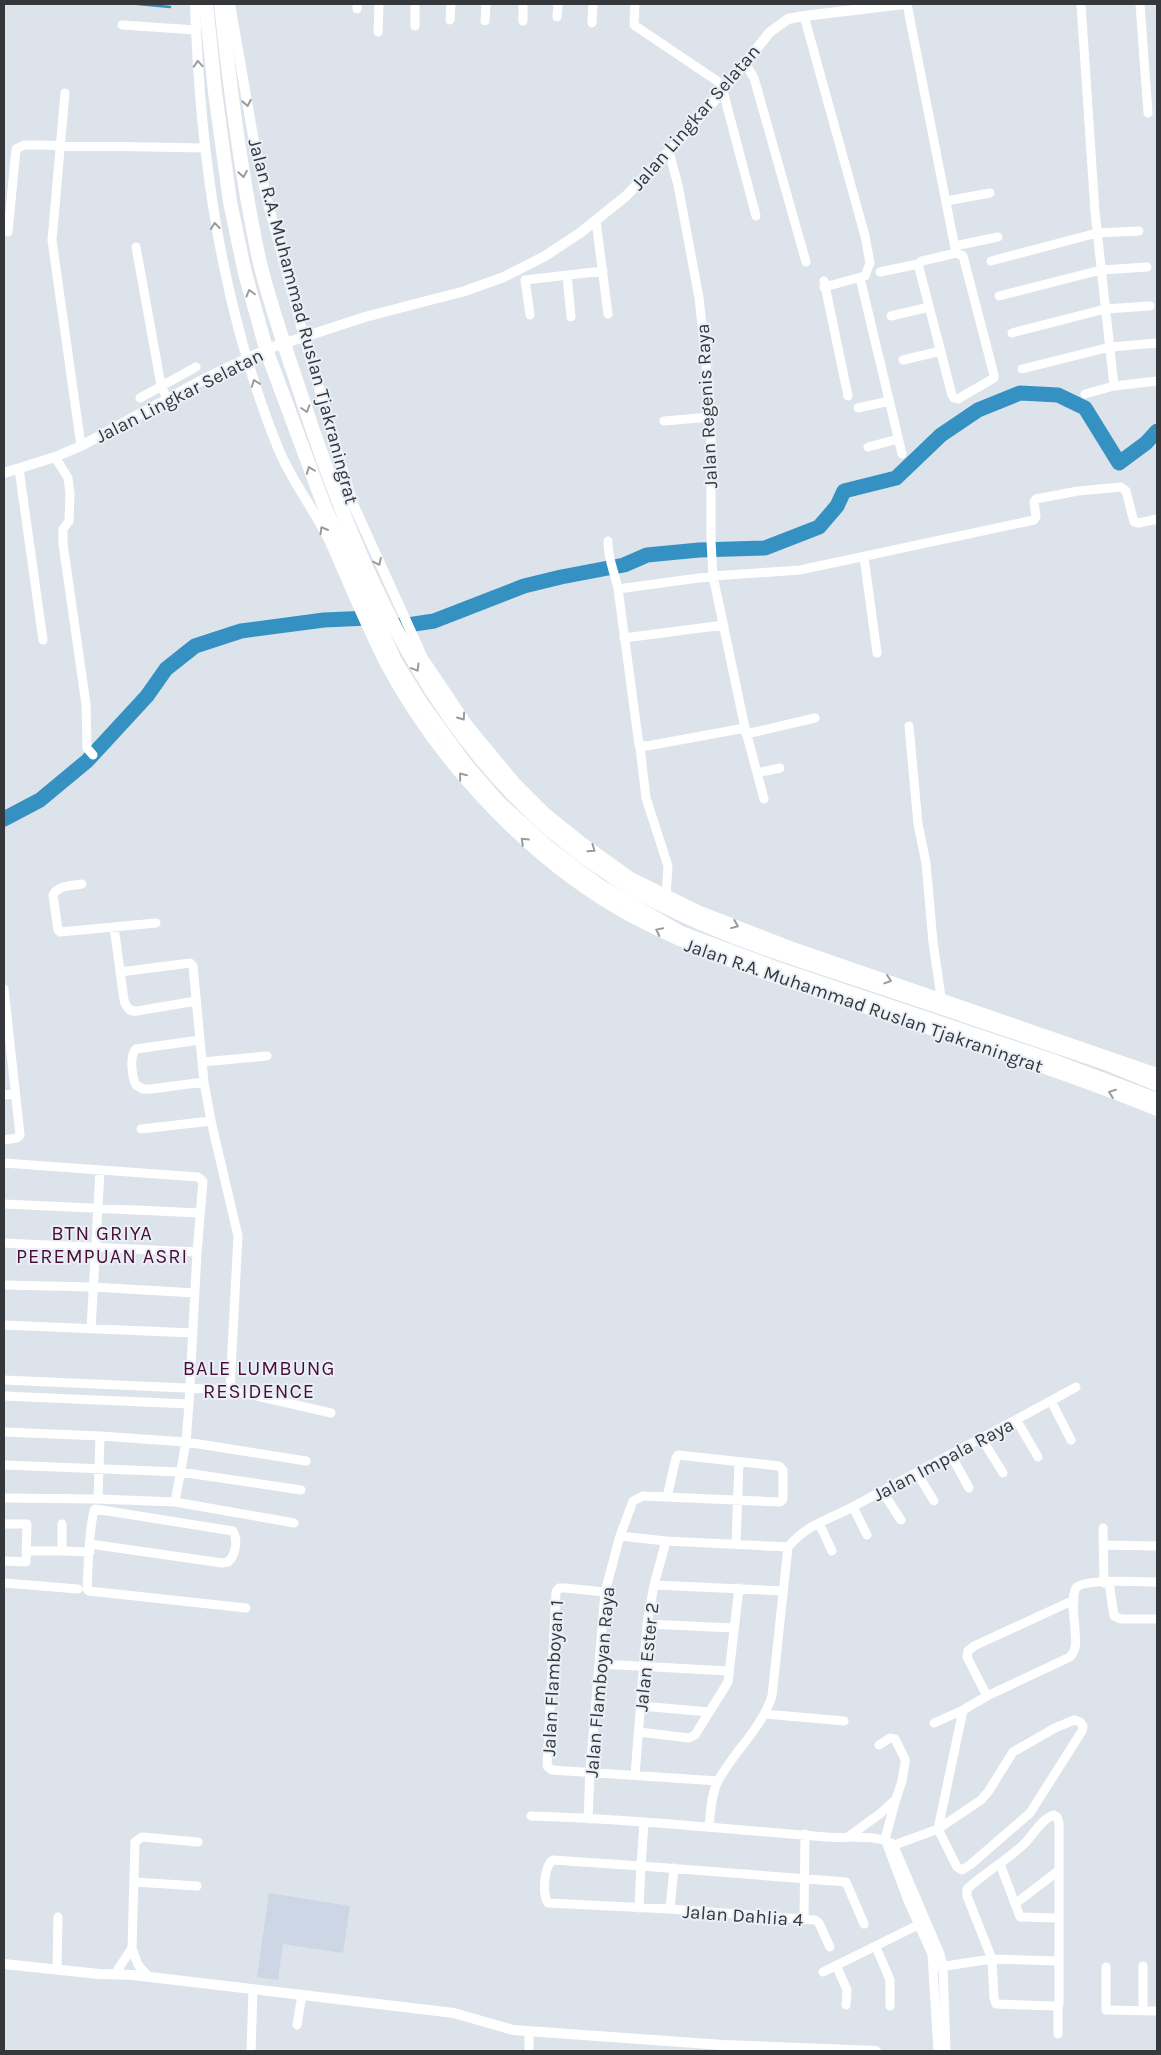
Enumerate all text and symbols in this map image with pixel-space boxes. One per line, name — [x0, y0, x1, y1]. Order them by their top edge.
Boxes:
street label: Jalan Lingkar Selatan — [627, 41, 765, 195]
one-way arrow — [193, 60, 204, 68]
one-way arrow — [241, 99, 252, 108]
street label: Jalan R.A. Muhammad Ruslan Tjakraningrat — [244, 136, 363, 507]
one-way arrow — [238, 169, 248, 178]
one-way arrow — [210, 222, 221, 230]
one-way arrow — [246, 289, 256, 297]
street label: Jalan Regenis Raya — [692, 323, 722, 489]
street label: Jalan Lingkar Selatan — [92, 344, 267, 448]
one-way arrow — [251, 380, 261, 388]
one-way arrow — [300, 405, 310, 413]
one-way arrow — [306, 467, 316, 475]
one-way arrow — [320, 526, 330, 535]
one-way arrow — [372, 557, 383, 566]
one-way arrow — [410, 662, 420, 671]
one-way arrow — [456, 711, 465, 720]
one-way arrow — [460, 773, 468, 782]
one-way arrow — [521, 838, 530, 847]
one-way arrow — [586, 843, 596, 852]
one-way arrow — [730, 919, 739, 930]
one-way arrow — [655, 927, 664, 937]
street label: Jalan R.A. Muhammad Ruslan Tjakraningrat — [682, 934, 1046, 1078]
one-way arrow — [883, 974, 892, 984]
one-way arrow — [1108, 1089, 1117, 1099]
district label: BTN GRIYA PEREMPUAN ASRI — [16, 1222, 188, 1268]
district label: BALE LUMBUNG RESIDENCE — [183, 1357, 335, 1403]
street label: Jalan Impala Raya — [869, 1413, 1018, 1506]
street label: Jalan Flamboyan Raya — [581, 1586, 619, 1779]
street label: Jalan Flamboyan 1 — [538, 1599, 568, 1757]
street label: Jalan Ester 2 — [630, 1601, 664, 1713]
street label: Jalan Dahlia 4 — [682, 1901, 804, 1931]

